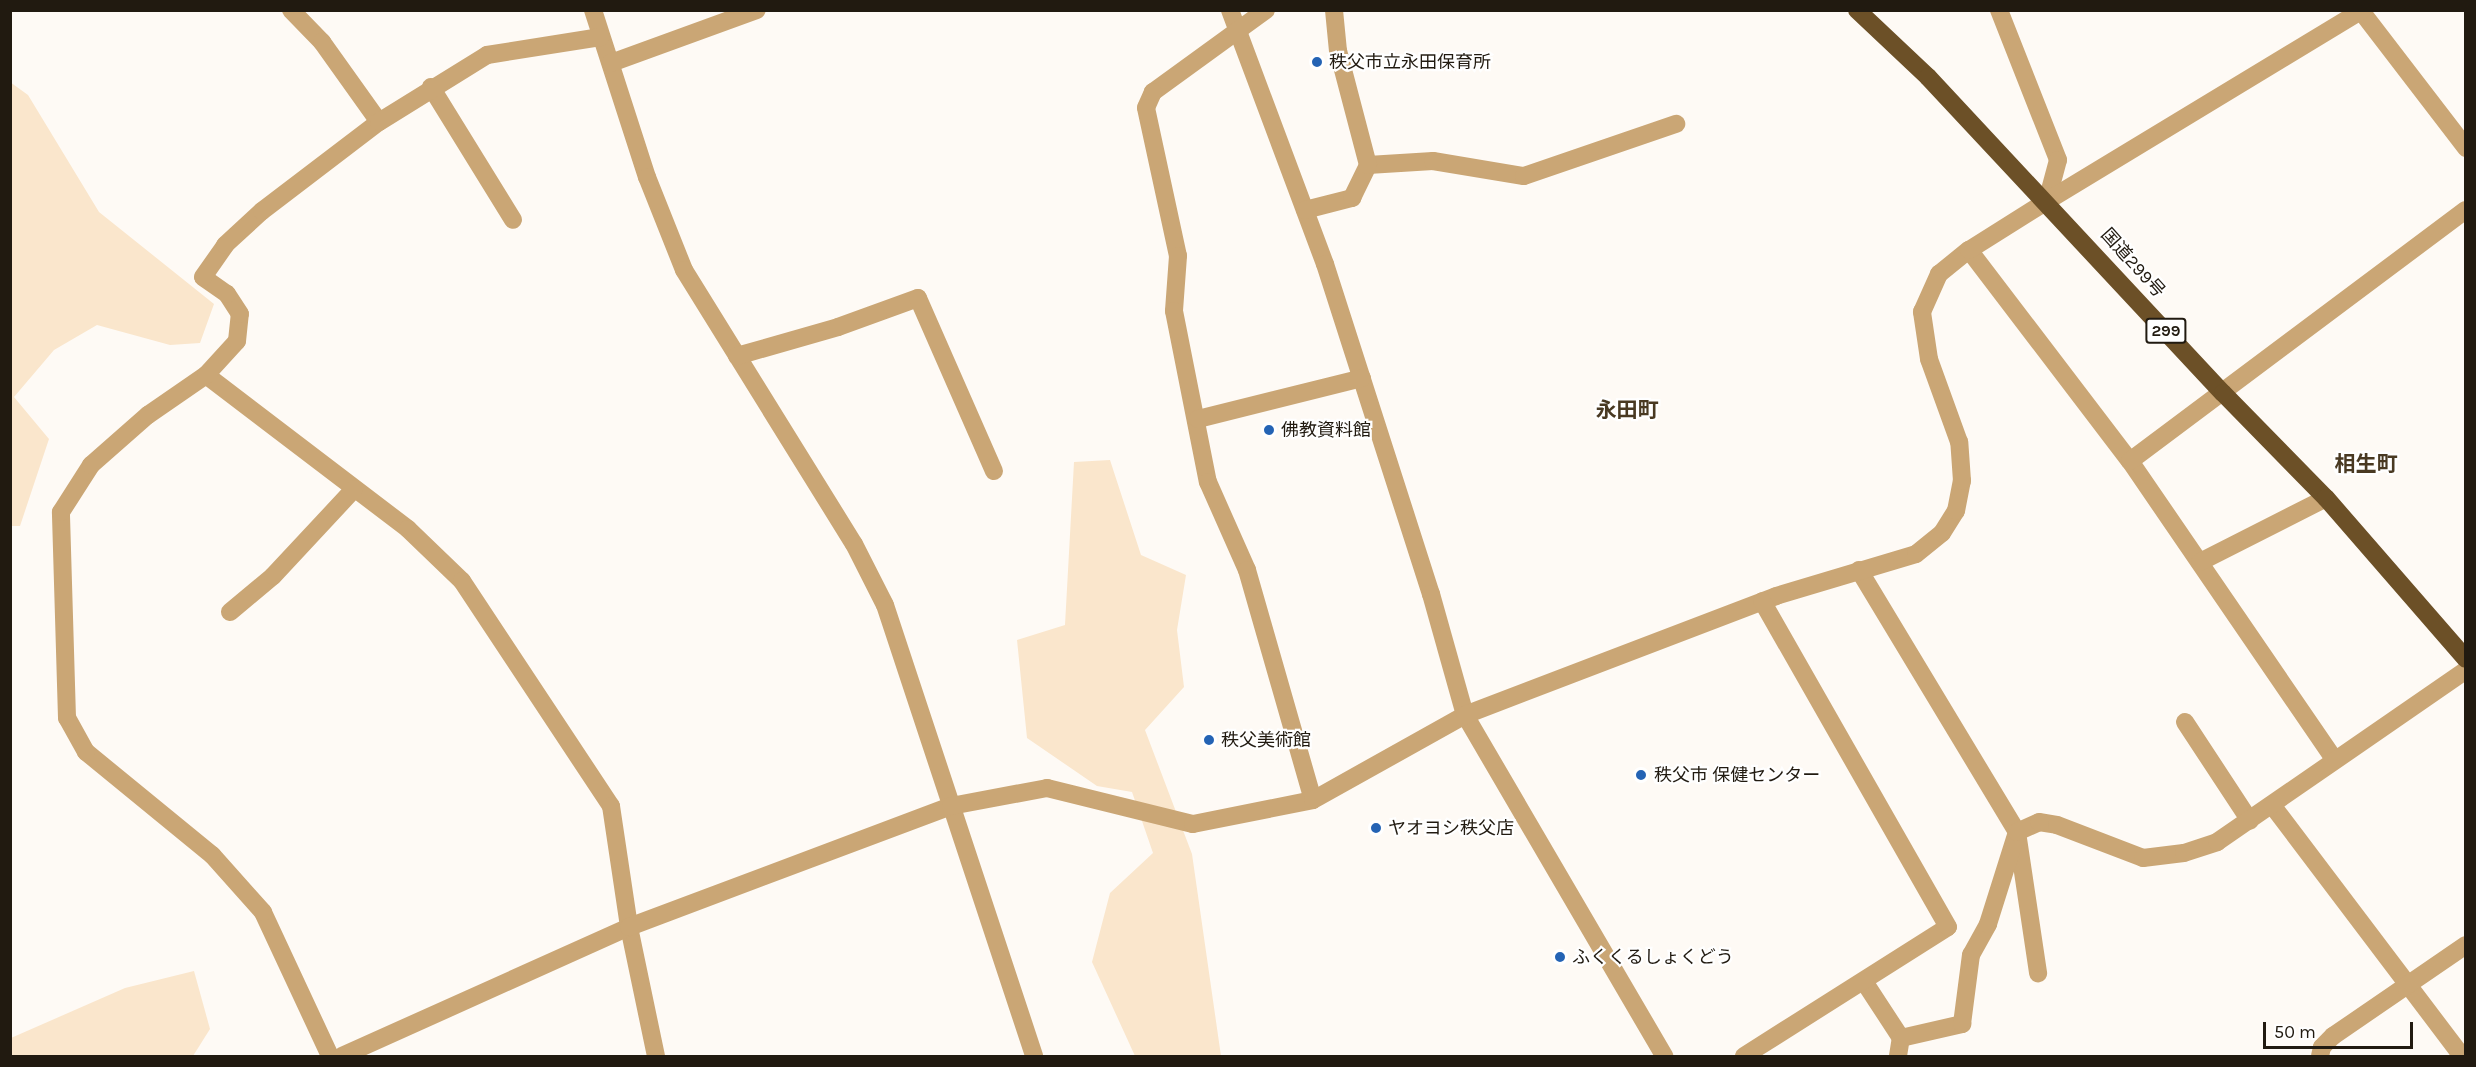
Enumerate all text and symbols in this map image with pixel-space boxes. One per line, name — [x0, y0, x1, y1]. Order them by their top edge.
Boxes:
place label: 秩父市立永田保育所 — [1329, 51, 1491, 73]
marker: 秩父市立永田保育所 — [1310, 55, 1324, 69]
street label: 国道299号 — [2096, 224, 2170, 302]
road number: 299 — [2145, 318, 2187, 344]
district label: 永田町 — [1596, 397, 1658, 423]
place label: 佛教資料館 — [1281, 419, 1371, 441]
marker: 佛教資料館 — [1262, 423, 1276, 437]
district label: 相生町 — [2335, 451, 2397, 477]
place label: 秩父美術館 — [1221, 729, 1311, 751]
marker: 秩父美術館 — [1202, 733, 1216, 747]
place label: 秩父市 保健センター — [1654, 764, 1820, 786]
marker: 秩父市 保健センター — [1632, 766, 1650, 784]
place label: ヤオヨシ秩父店 — [1388, 817, 1514, 839]
marker: ヤオヨシ秩父店 — [1369, 821, 1383, 835]
place label: ふくくるしょくどう — [1572, 946, 1734, 968]
marker: ふくくるしょくどう — [1553, 950, 1567, 964]
scale bar — [2266, 1010, 2416, 1048]
text: 50 m — [2274, 1021, 2316, 1043]

